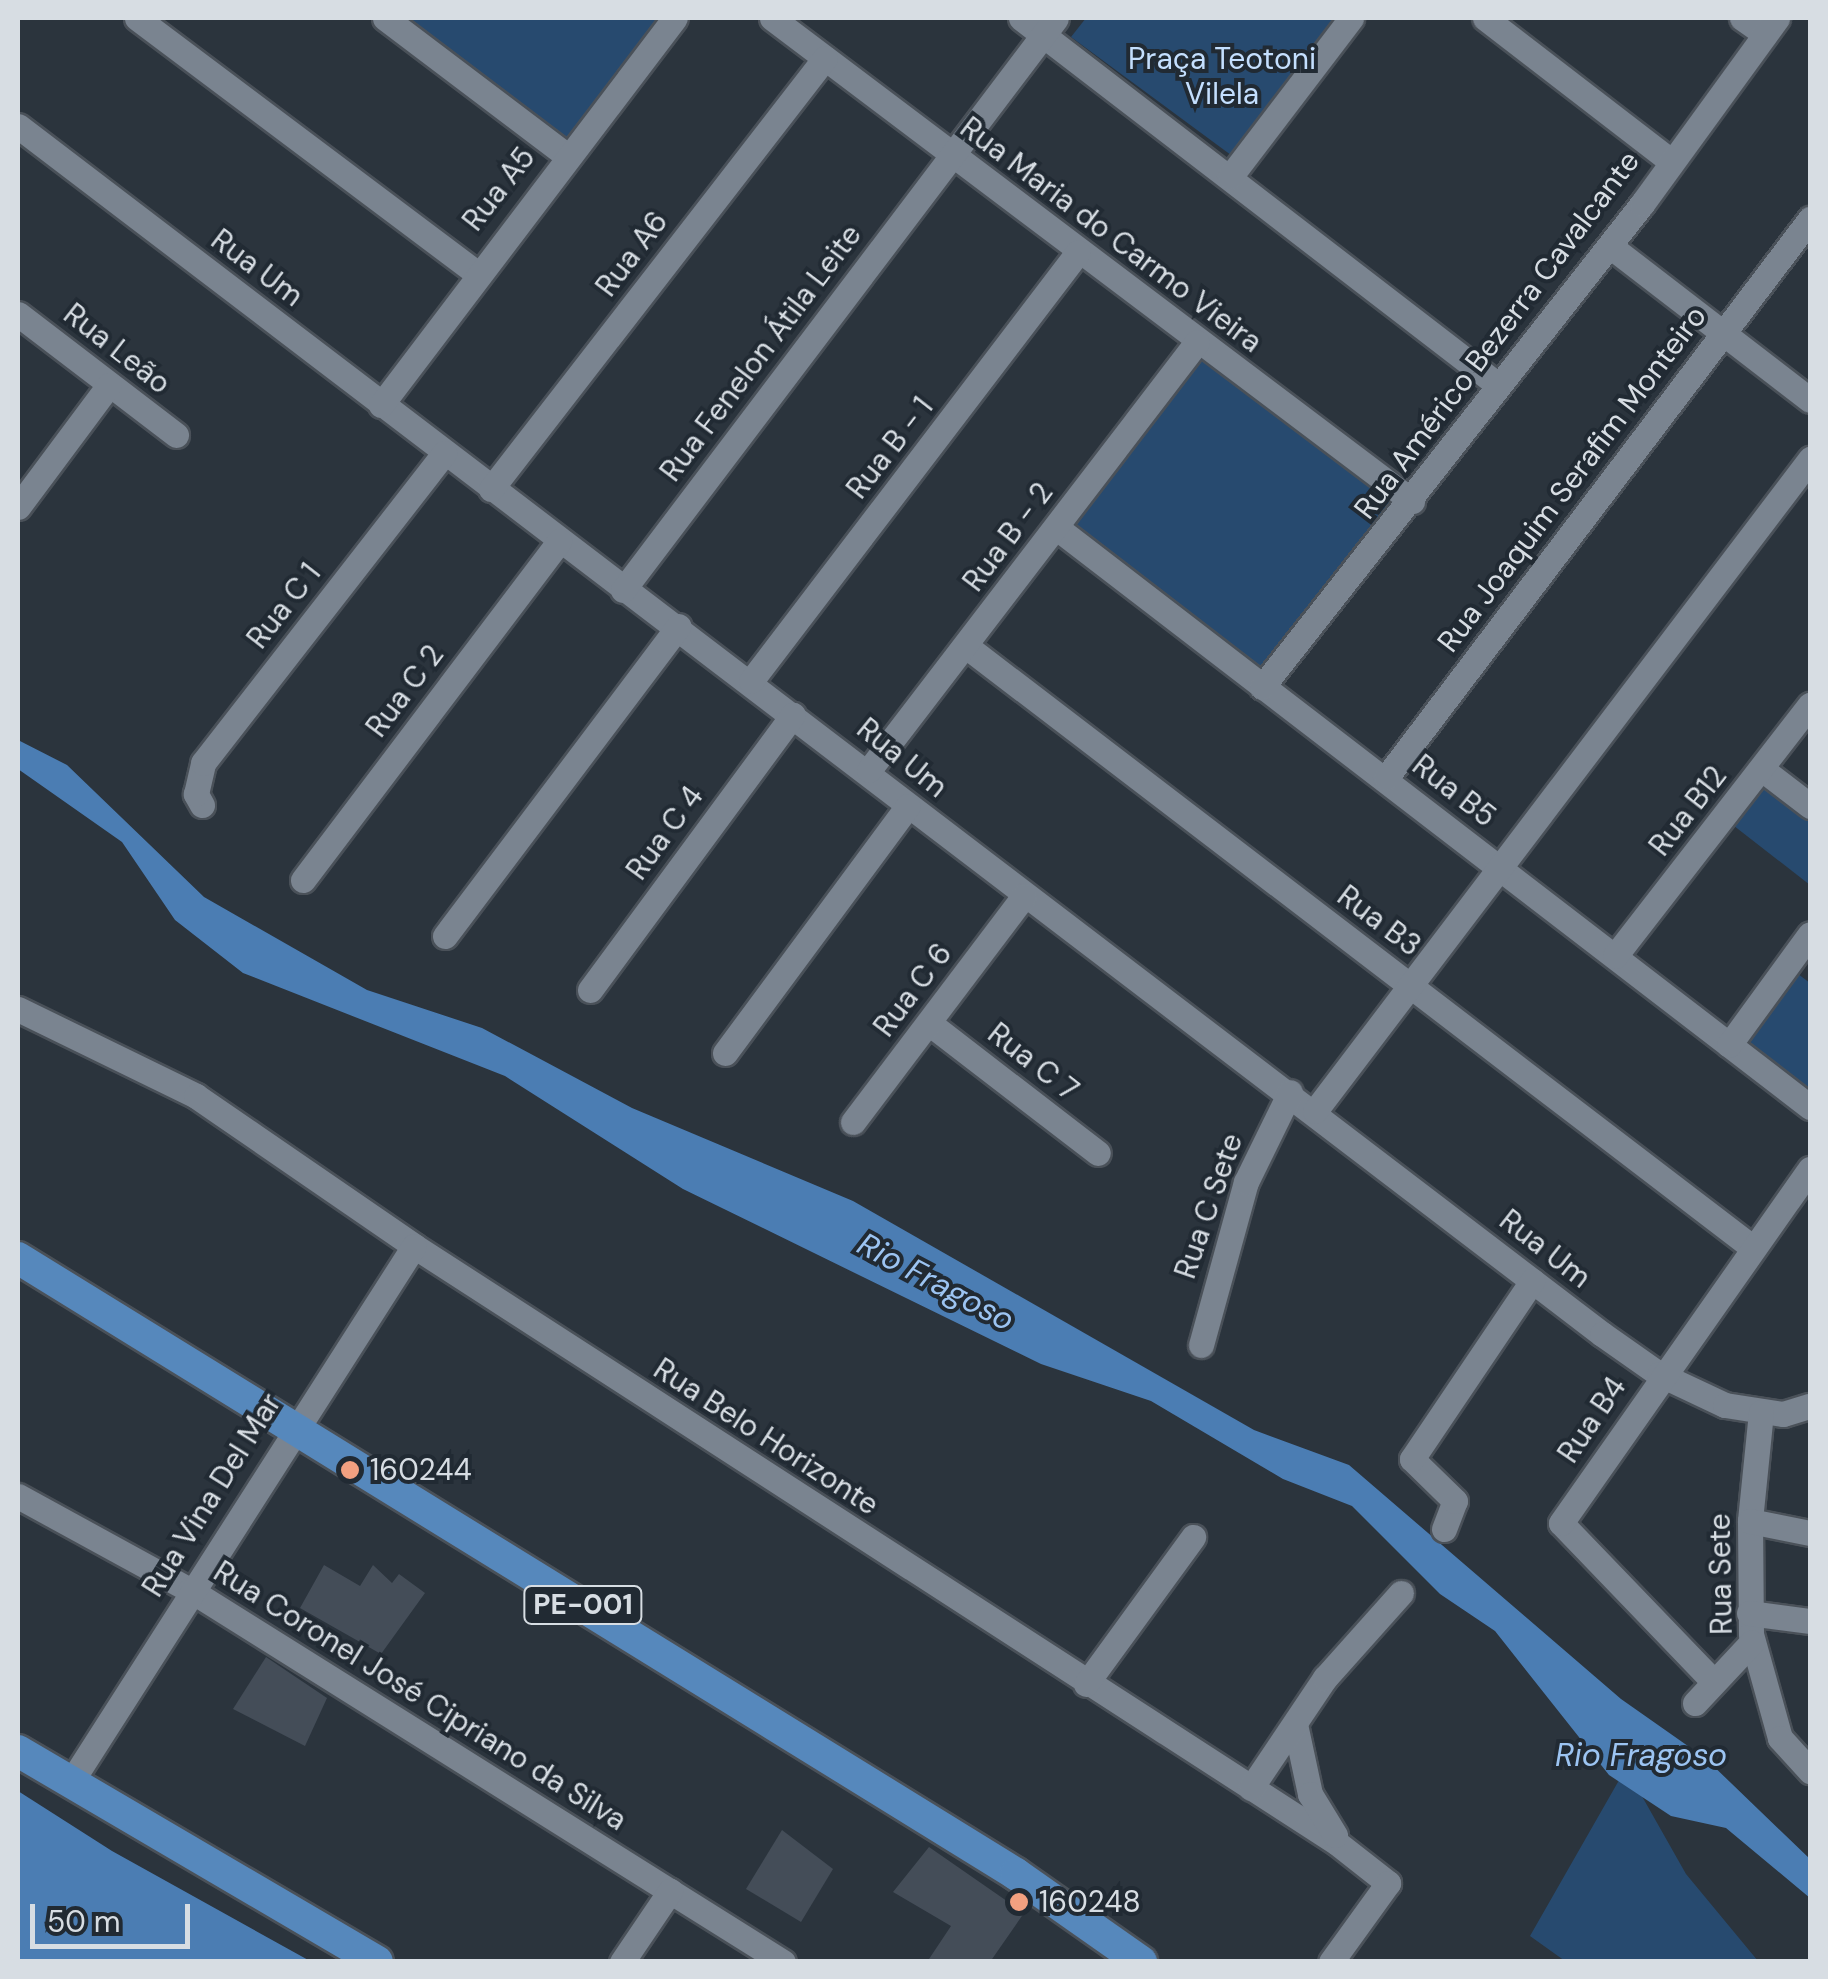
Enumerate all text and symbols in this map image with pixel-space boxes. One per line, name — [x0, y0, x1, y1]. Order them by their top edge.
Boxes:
park label: Praça Teotoni Vilela — [1128, 41, 1316, 112]
street label: Rua Maria do Carmo Vieira — [953, 110, 1269, 360]
street label: Rua A5 — [455, 140, 543, 238]
street label: Rua Américo Bezerra Cavalcante — [1347, 144, 1647, 526]
street label: Rua A6 — [588, 204, 676, 304]
street label: Rua Fenelon Átila Leite — [653, 218, 869, 488]
street label: Rua Um — [204, 222, 310, 314]
street label: Rua Leão — [56, 296, 178, 402]
street label: Rua Joaquim Serafim Monteiro — [1430, 299, 1714, 659]
street label: Rua B - 1 — [839, 390, 941, 506]
street label: Rua B - 2 — [955, 476, 1061, 598]
street label: Rua C 1 — [240, 556, 328, 656]
street label: Rua C 2 — [359, 638, 451, 744]
street label: Rua Um — [850, 711, 954, 805]
street label: Rua B5 — [1405, 747, 1503, 835]
street label: Rua B12 — [1642, 759, 1734, 863]
street label: Rua C 4 — [619, 779, 711, 887]
street label: Rua B3 — [1330, 878, 1428, 964]
street label: Rua C 6 — [866, 936, 960, 1044]
street label: Rua C 7 — [981, 1016, 1085, 1108]
street label: Rua C Sete — [1167, 1129, 1251, 1283]
street label: Rua Um — [1492, 1202, 1598, 1296]
water label: Rio Fragoso — [851, 1225, 1021, 1339]
street label: Rua Belo Horizonte — [647, 1351, 885, 1523]
street label: Rua B4 — [1550, 1370, 1634, 1470]
street label: Rua Vina Del Mar — [135, 1387, 289, 1603]
place label: 160244 — [370, 1452, 472, 1488]
marker: 160244 — [339, 1459, 361, 1481]
street label: Rua Sete — [1702, 1513, 1740, 1635]
street label: Rua Coronel José Cipriano da Silva — [207, 1554, 633, 1838]
road number: PE-001 — [523, 1582, 643, 1628]
water label: Rio Fragoso — [1555, 1736, 1727, 1774]
scale bar — [35, 1884, 195, 1946]
place label: 160248 — [1039, 1884, 1141, 1920]
marker: 160248 — [1008, 1891, 1030, 1913]
text: 50 m — [47, 1902, 121, 1941]

